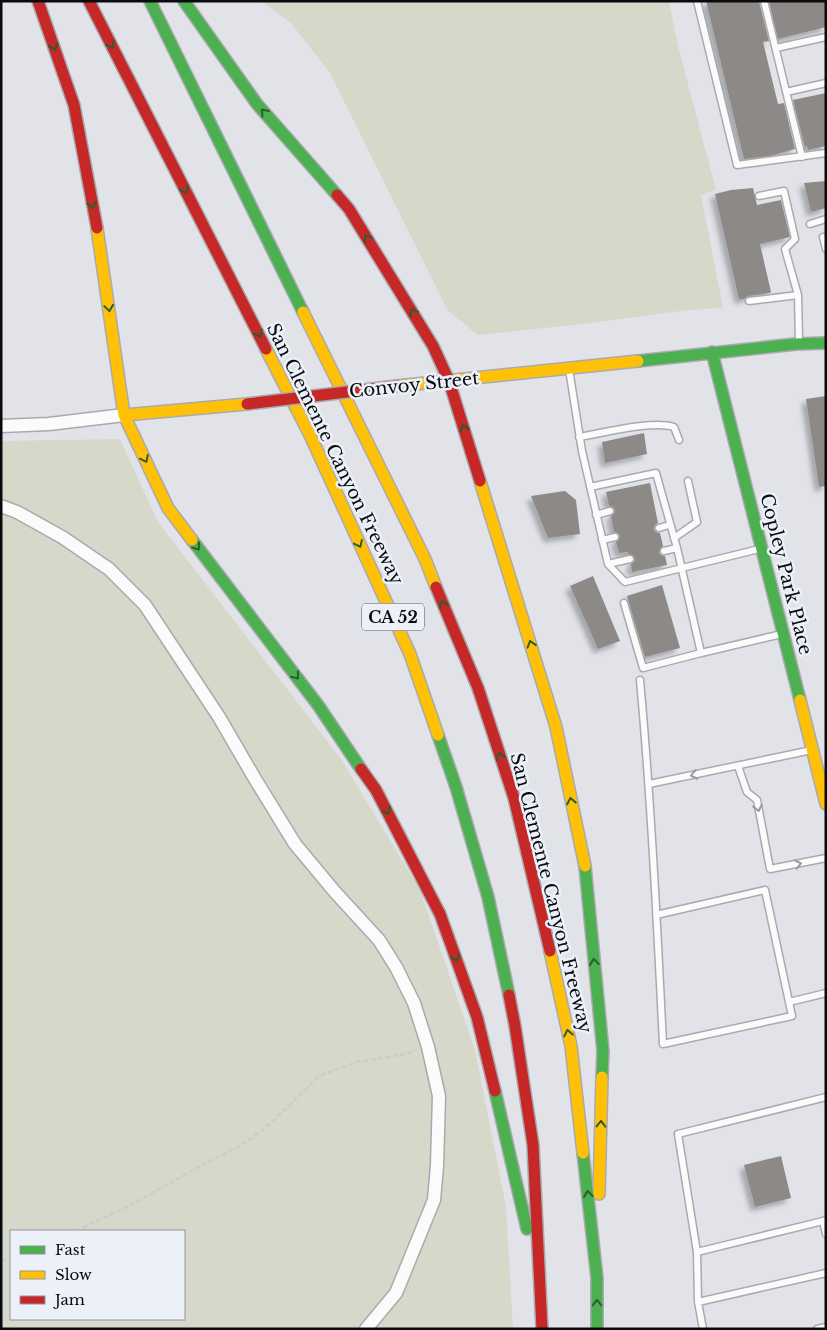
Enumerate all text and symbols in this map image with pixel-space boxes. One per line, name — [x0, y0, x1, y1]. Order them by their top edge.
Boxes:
one-way arrow — [105, 40, 115, 49]
one-way arrow — [48, 43, 58, 51]
one-way arrow — [261, 108, 270, 117]
one-way arrow — [179, 184, 189, 193]
one-way arrow — [87, 200, 97, 209]
one-way arrow — [363, 234, 373, 243]
one-way arrow — [103, 305, 114, 313]
one-way arrow — [409, 309, 419, 318]
street label: San Clemente Canyon Freeway — [262, 320, 408, 589]
one-way arrow — [253, 329, 263, 338]
street label: Convoy Street — [348, 367, 480, 403]
one-way arrow — [460, 425, 470, 433]
one-way arrow — [138, 454, 149, 463]
street label: Copley Park Place — [755, 491, 817, 657]
one-way arrow — [353, 539, 364, 548]
one-way arrow — [191, 541, 200, 551]
one-way arrow — [439, 600, 450, 609]
road number: CA 52 — [362, 604, 424, 630]
one-way arrow — [526, 640, 536, 649]
one-way arrow — [290, 671, 299, 680]
street label: San Clemente Canyon Freeway — [505, 751, 597, 1036]
one-way arrow — [496, 753, 506, 761]
one-way arrow — [689, 769, 698, 779]
one-way arrow — [567, 797, 577, 805]
one-way arrow — [752, 803, 763, 812]
one-way arrow — [381, 806, 391, 815]
one-way arrow — [794, 859, 802, 869]
one-way arrow — [450, 953, 460, 962]
one-way arrow — [589, 957, 600, 965]
one-way arrow — [563, 1029, 573, 1038]
one-way arrow — [596, 1120, 606, 1128]
one-way arrow — [583, 1190, 594, 1198]
legend — [10, 1230, 185, 1320]
text: Fast — [55, 1240, 86, 1259]
text: Slow — [55, 1265, 92, 1284]
text: Jam — [53, 1290, 85, 1309]
one-way arrow — [592, 1299, 602, 1306]

